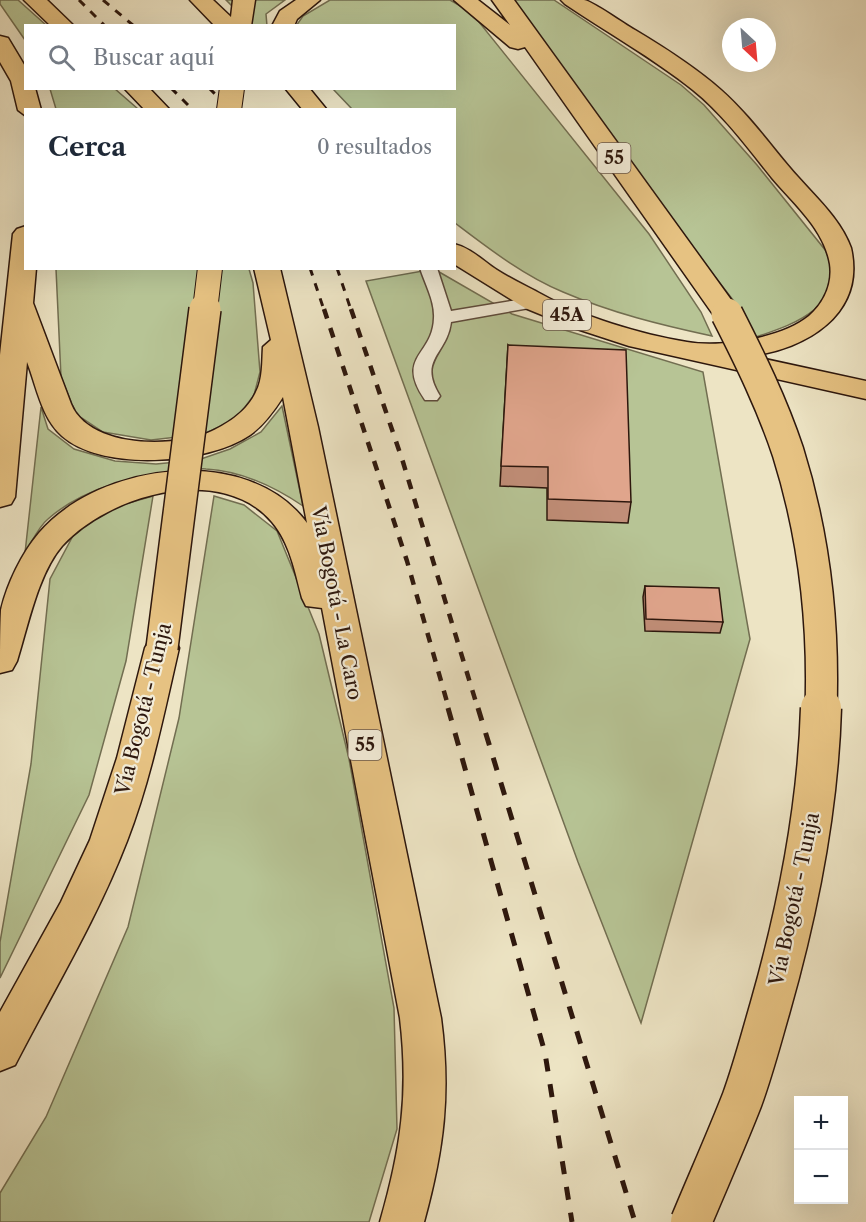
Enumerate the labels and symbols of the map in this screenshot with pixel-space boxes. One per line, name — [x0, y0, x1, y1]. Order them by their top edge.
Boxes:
north arrow — [722, 18, 776, 72]
road number: 55 — [598, 143, 630, 173]
road number: 45A — [543, 300, 591, 330]
street label: Vía Bogotá - La Caro — [306, 503, 368, 702]
street label: Vía Bogotá - Tunja — [110, 620, 176, 799]
road number: 55 — [348, 730, 382, 760]
street label: Vía Bogotá - Tunja — [764, 810, 824, 989]

